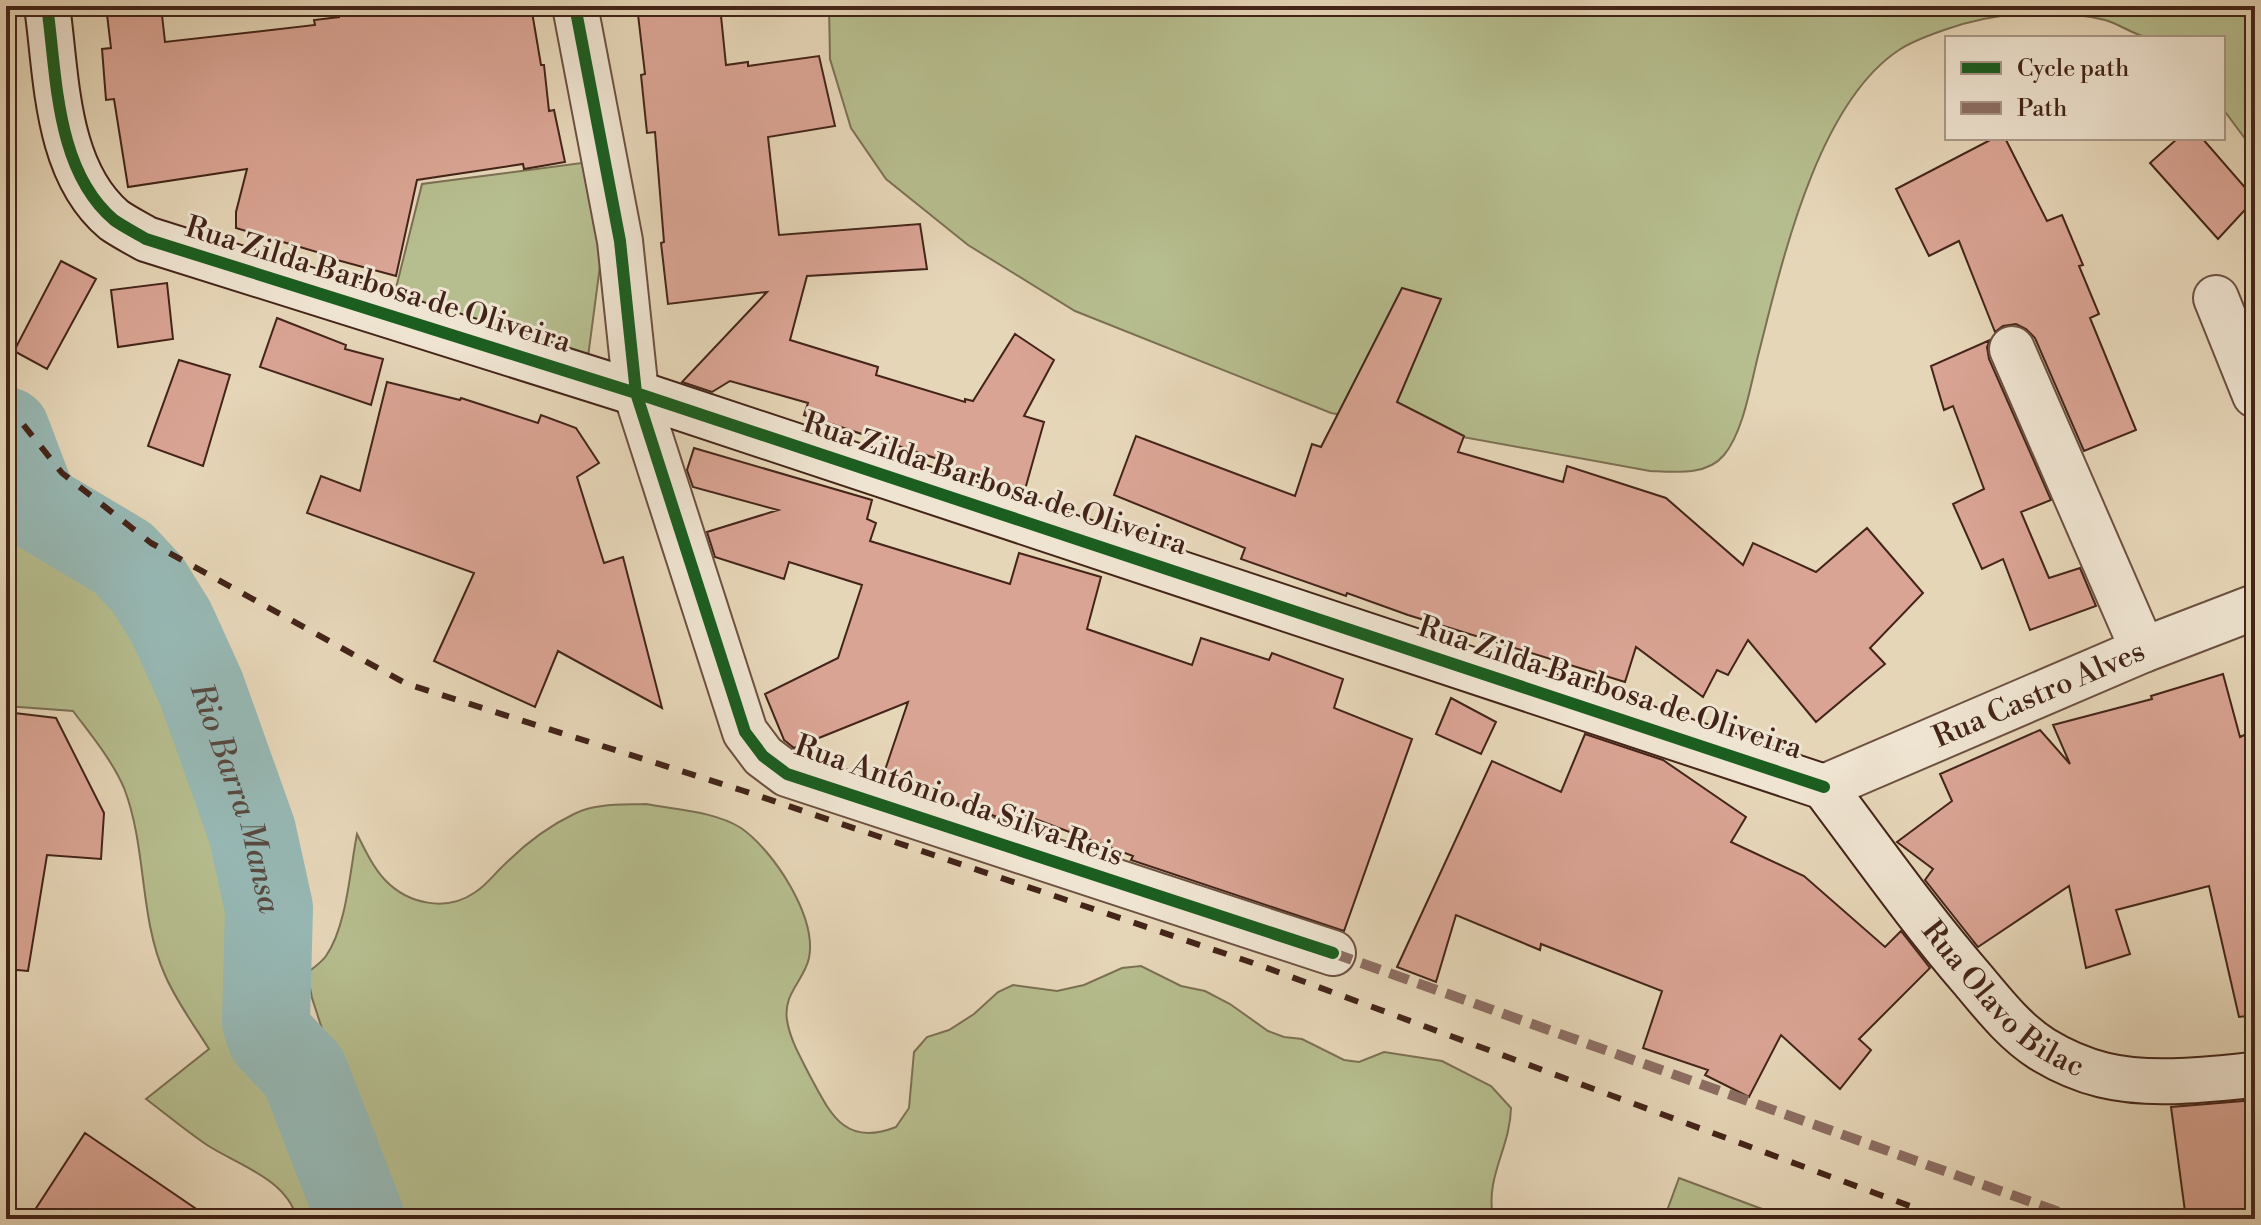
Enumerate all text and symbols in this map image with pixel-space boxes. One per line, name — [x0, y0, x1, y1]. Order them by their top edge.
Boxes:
legend — [1945, 36, 2225, 140]
text: Cycle path — [2017, 54, 2129, 84]
text: Path — [2017, 94, 2067, 124]
street label: Rua Zilda Barbosa de Oliveira — [180, 208, 576, 362]
street label: Rua Zilda Barbosa de Oliveira — [798, 404, 1193, 564]
street label: Rua Zilda Barbosa de Oliveira — [1413, 608, 1808, 768]
street label: Rua Castro Alves — [1927, 632, 2151, 757]
water label: Rio Barra Mansa — [180, 676, 290, 917]
street label: Rua Antônio da Silva Reis — [790, 727, 1128, 875]
street label: Rua Olavo Bilac — [1913, 913, 2090, 1086]

